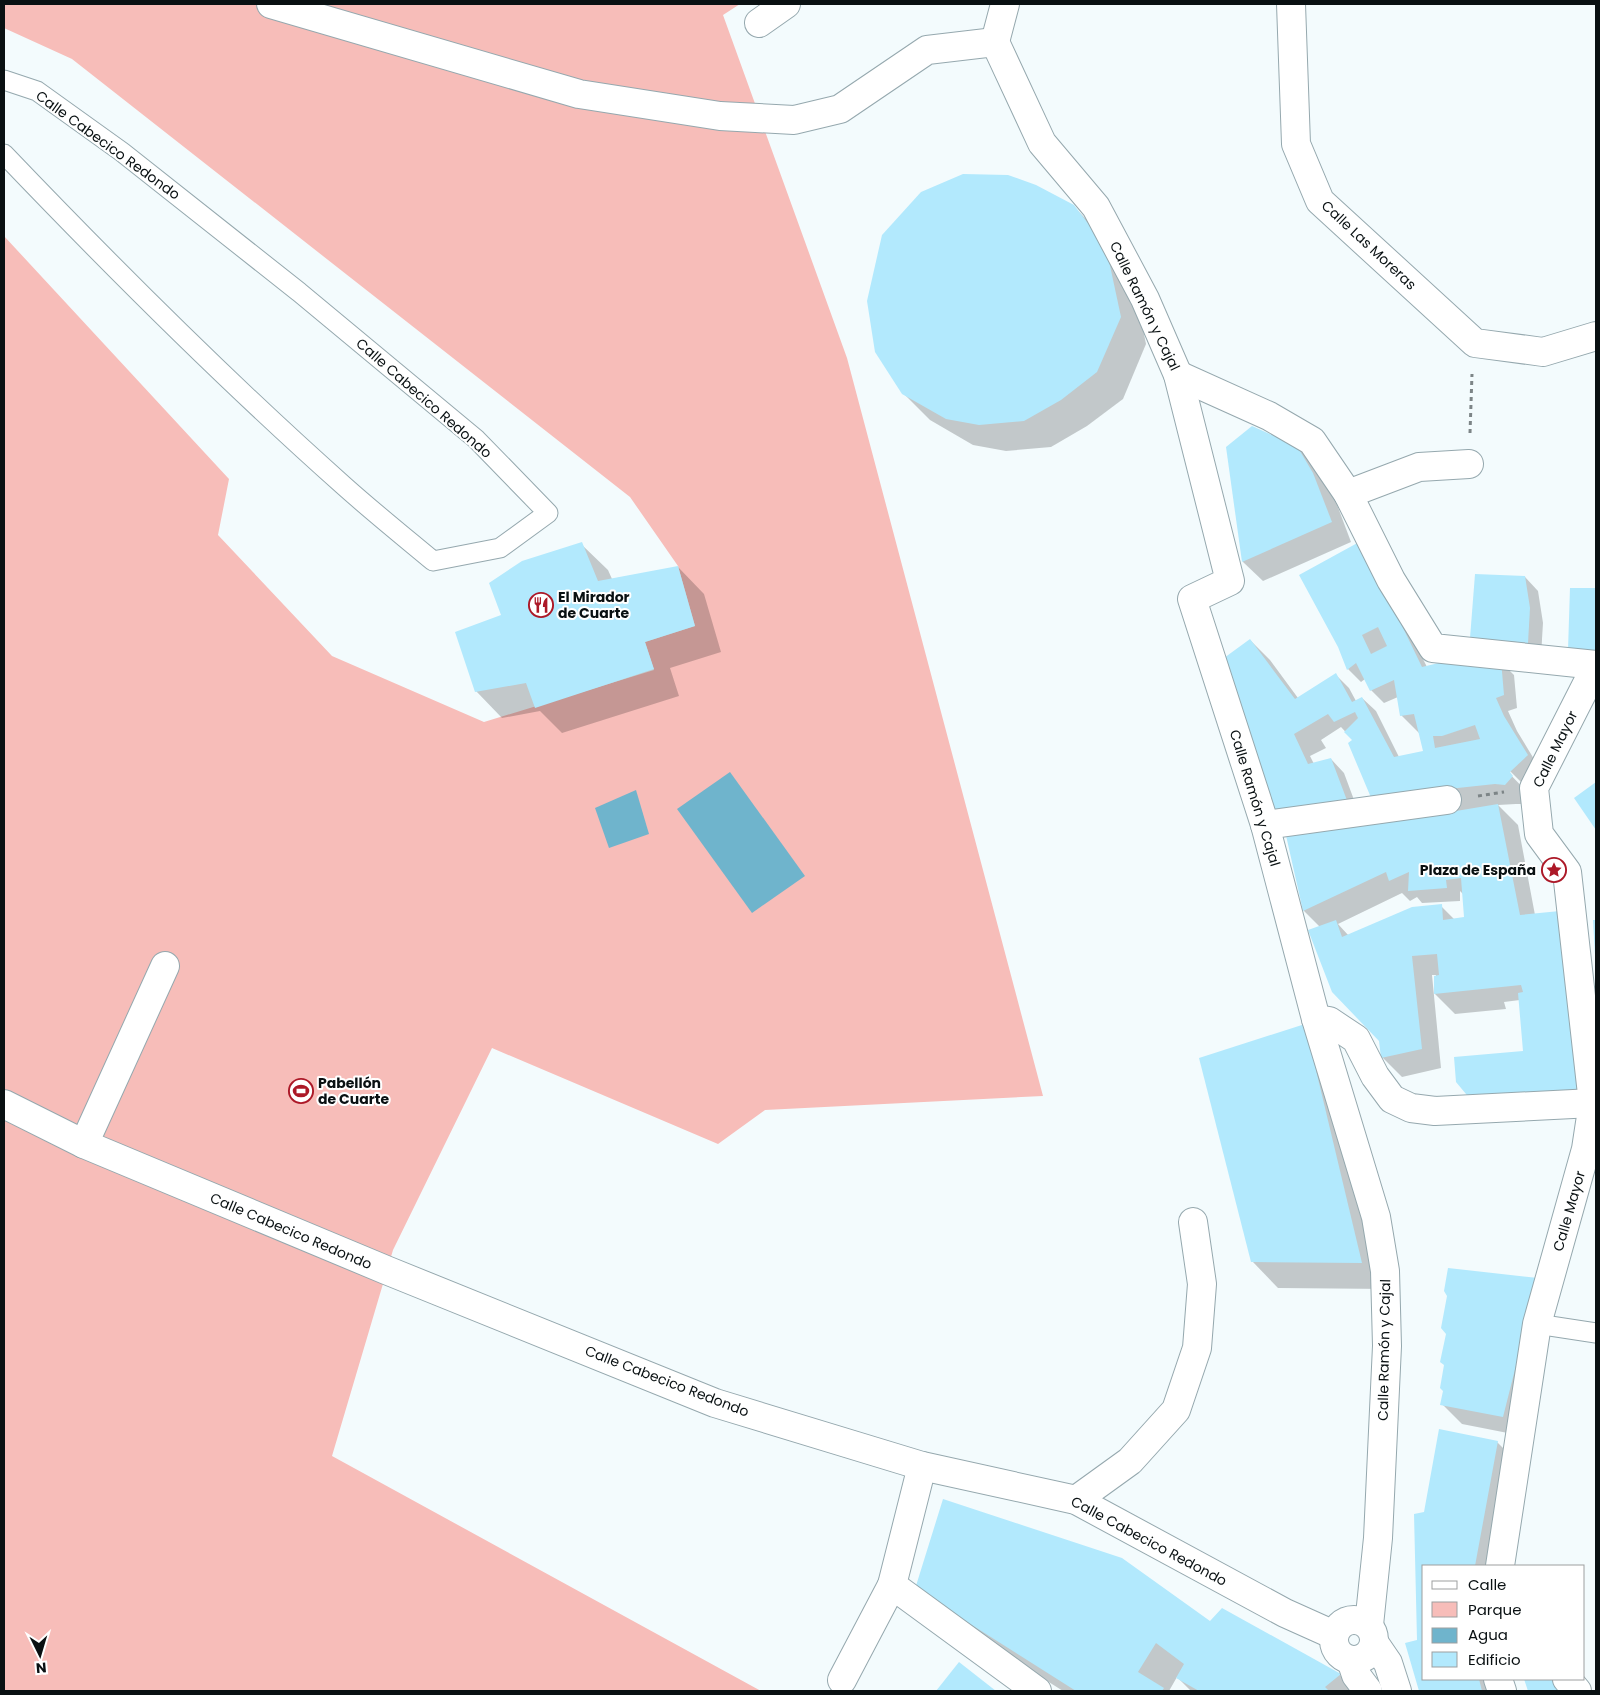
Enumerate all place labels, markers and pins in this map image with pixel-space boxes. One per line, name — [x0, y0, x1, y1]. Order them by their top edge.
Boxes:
place label: El Mirador de Cuarte — [558, 587, 630, 623]
restaurant icon: El Mirador de Cuarte — [528, 592, 554, 618]
place icon: Plaza de España — [1541, 857, 1567, 883]
place label: Plaza de España — [1420, 860, 1536, 880]
place label: Pabellón de Cuarte — [318, 1073, 389, 1109]
sports icon: Pabellón de Cuarte — [288, 1078, 314, 1104]

